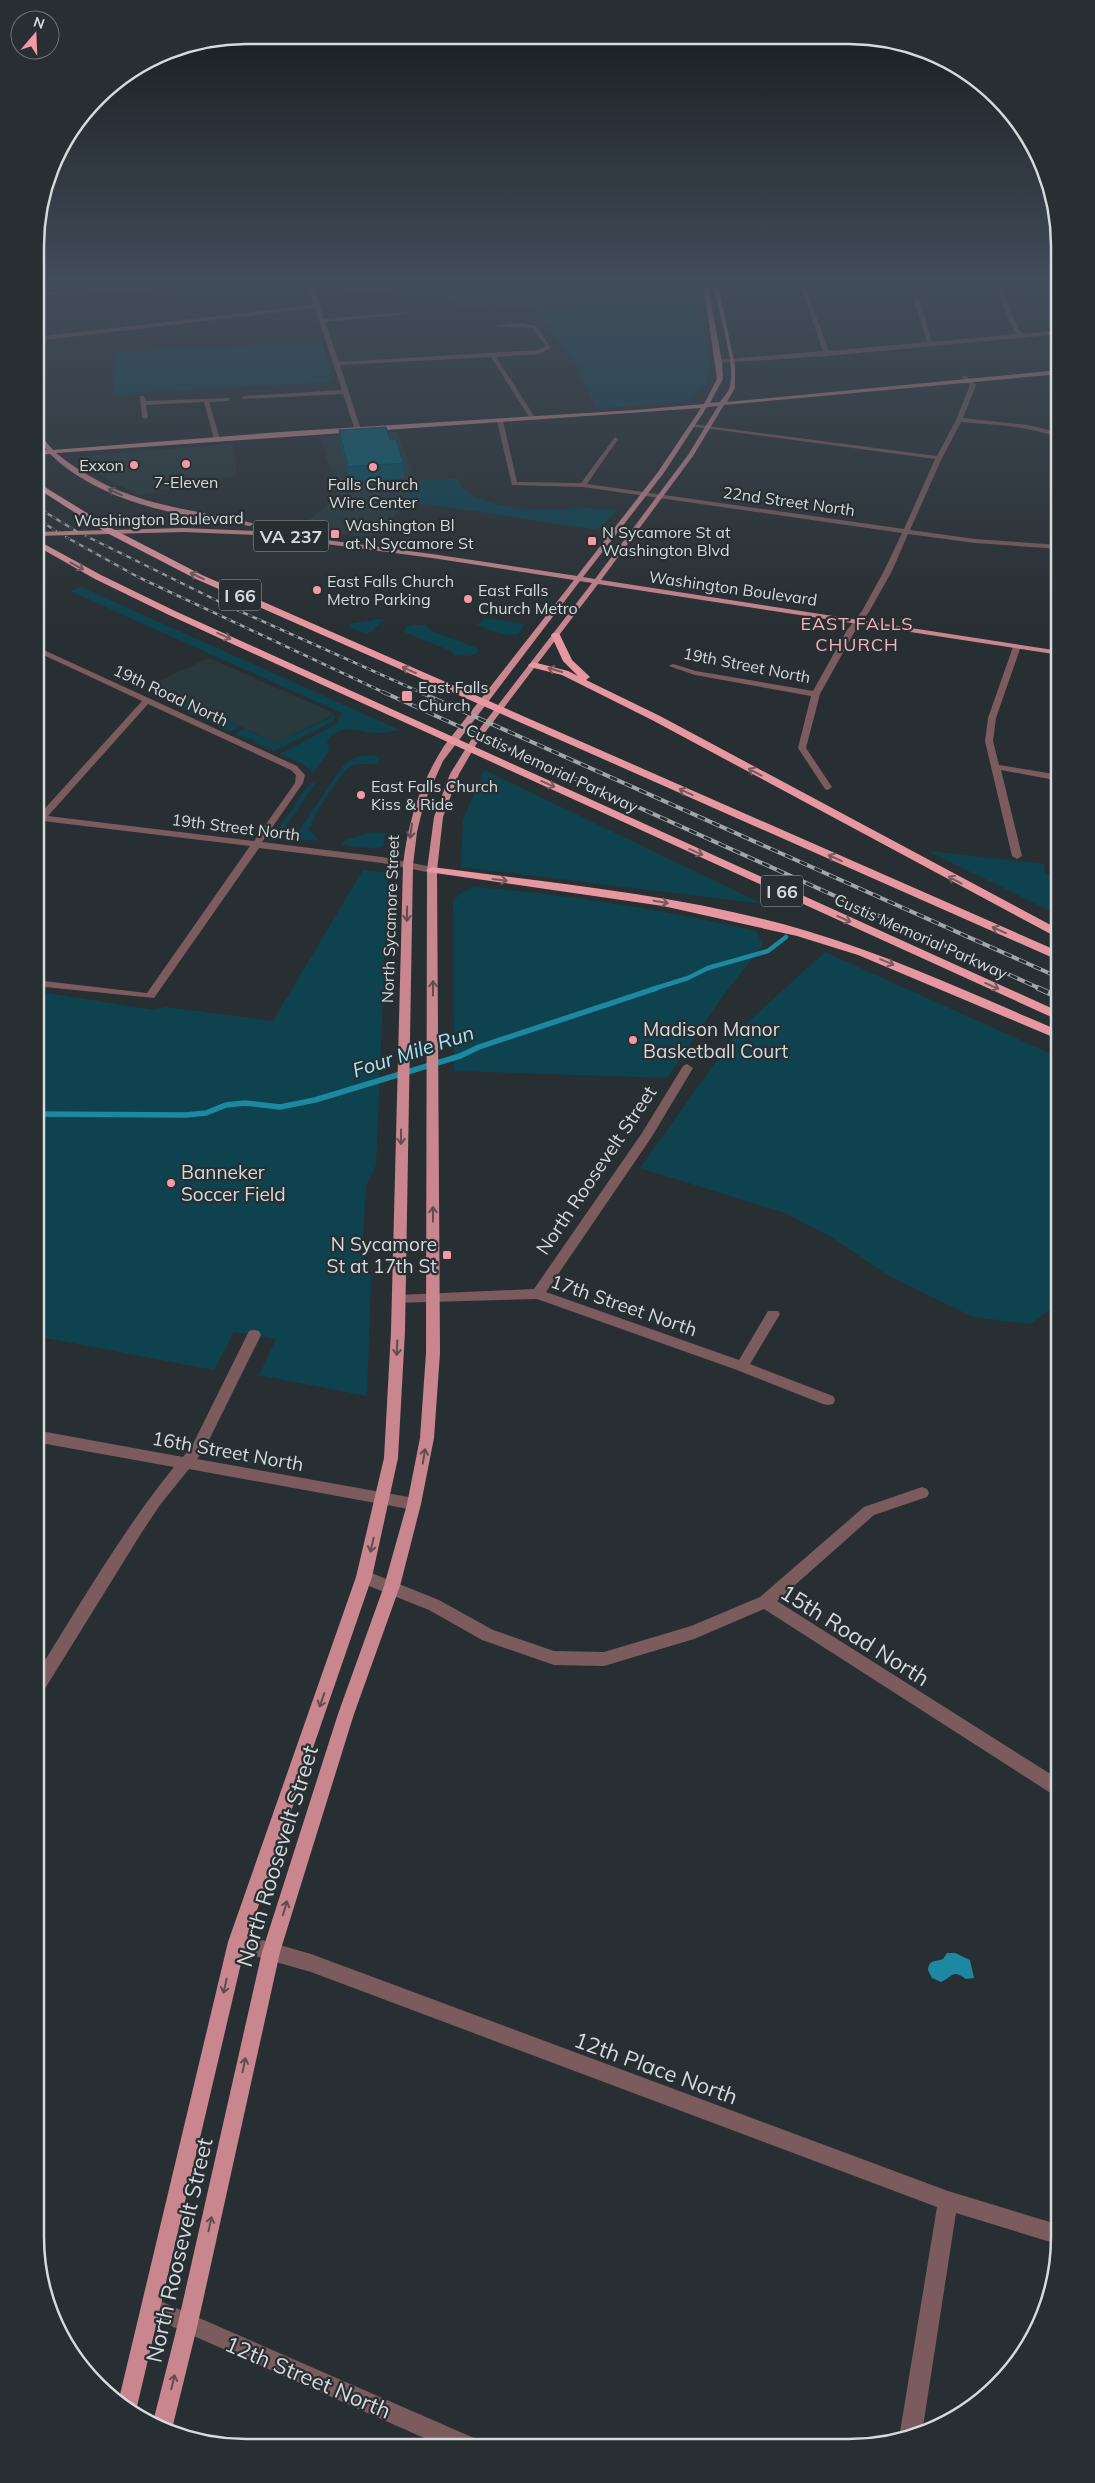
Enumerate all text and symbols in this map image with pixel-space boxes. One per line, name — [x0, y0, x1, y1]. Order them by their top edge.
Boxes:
north arrow — [10, 10, 60, 60]
text: N — [31, 12, 47, 33]
place label: Exxon — [79, 455, 124, 475]
marker: 7-Eleven — [180, 458, 192, 470]
marker: Exxon — [128, 459, 140, 471]
marker: Falls Church Wire Center — [367, 461, 379, 473]
place label: 7-Eleven — [154, 472, 218, 492]
place label: Falls Church Wire Center — [328, 474, 418, 512]
street label: 22nd Street North — [722, 482, 856, 520]
one-way arrow — [108, 487, 123, 496]
street label: Washington Boulevard — [74, 508, 244, 530]
place label: Washington Bl at N Sycamore St — [345, 515, 474, 553]
road number: VA 237 — [254, 520, 328, 552]
place label: N Sycamore St at Washington Blvd — [602, 522, 731, 560]
marker: Washington Bl at N Sycamore St — [329, 528, 341, 540]
marker: N Sycamore St at Washington Blvd — [586, 535, 598, 547]
one-way arrow — [70, 561, 84, 571]
street label: Washington Boulevard — [648, 566, 818, 610]
one-way arrow — [190, 570, 205, 580]
place label: East Falls Church Metro Parking — [327, 571, 454, 609]
road number: I 66 — [219, 580, 261, 610]
place label: East Falls Church Metro — [478, 580, 578, 618]
marker: East Falls Church Metro Parking — [311, 584, 323, 596]
marker: East Falls Church Metro — [462, 593, 474, 605]
district label: EAST FALLS CHURCH — [801, 612, 913, 656]
one-way arrow — [216, 632, 231, 642]
street label: 19th Street North — [682, 643, 812, 687]
street label: 19th Road North — [111, 660, 231, 730]
one-way arrow — [402, 664, 417, 674]
one-way arrow — [547, 665, 563, 674]
place label: East Falls Church — [418, 677, 488, 715]
marker: East Falls Church — [400, 689, 414, 703]
street label: Custis Memorial Parkway — [463, 719, 642, 817]
one-way arrow — [748, 767, 763, 777]
place label: East Falls Church Kiss & Ride — [371, 776, 498, 814]
one-way arrow — [540, 780, 555, 790]
one-way arrow — [679, 786, 694, 796]
marker: East Falls Church Kiss & Ride — [355, 789, 367, 801]
street label: 19th Street North — [171, 809, 301, 845]
one-way arrow — [406, 823, 416, 839]
street label: North Sycamore Street — [377, 834, 403, 1003]
one-way arrow — [688, 847, 703, 857]
one-way arrow — [828, 852, 843, 862]
one-way arrow — [492, 875, 508, 885]
one-way arrow — [948, 875, 963, 884]
road number: I 66 — [761, 876, 803, 906]
street label: Custis Memorial Parkway — [831, 889, 1011, 983]
one-way arrow — [653, 897, 669, 907]
one-way arrow — [402, 906, 411, 922]
one-way arrow — [836, 915, 851, 924]
one-way arrow — [992, 925, 1007, 935]
one-way arrow — [879, 958, 894, 968]
one-way arrow — [428, 980, 438, 996]
one-way arrow — [984, 982, 999, 992]
place label: Madison Manor Basketball Court — [643, 1017, 789, 1063]
water label: Four Mile Run — [349, 1020, 477, 1082]
marker: Madison Manor Basketball Court — [627, 1034, 639, 1046]
street label: North Roosevelt Street — [531, 1081, 662, 1259]
one-way arrow — [396, 1129, 406, 1145]
place label: Banneker Soccer Field — [181, 1160, 286, 1206]
marker: Banneker Soccer Field — [165, 1177, 177, 1189]
one-way arrow — [428, 1207, 438, 1223]
place label: N Sycamore St at 17th St — [327, 1232, 437, 1278]
marker: N Sycamore St at 17th St — [441, 1249, 453, 1261]
street label: 17th Street North — [548, 1269, 700, 1341]
one-way arrow — [393, 1340, 402, 1356]
street label: 16th Street North — [150, 1426, 306, 1476]
one-way arrow — [420, 1448, 430, 1464]
one-way arrow — [367, 1537, 376, 1553]
street label: 15th Road North — [775, 1578, 935, 1692]
one-way arrow — [317, 1691, 326, 1707]
street label: North Roosevelt Street — [230, 1742, 324, 1970]
one-way arrow — [280, 1900, 290, 1916]
one-way arrow — [220, 1978, 229, 1994]
street label: 12th Place North — [570, 2025, 742, 2111]
one-way arrow — [240, 2057, 250, 2073]
street label: North Roosevelt Street — [140, 2135, 219, 2365]
one-way arrow — [206, 2216, 215, 2232]
street label: 12th Street North — [221, 2329, 395, 2425]
one-way arrow — [169, 2375, 178, 2391]

